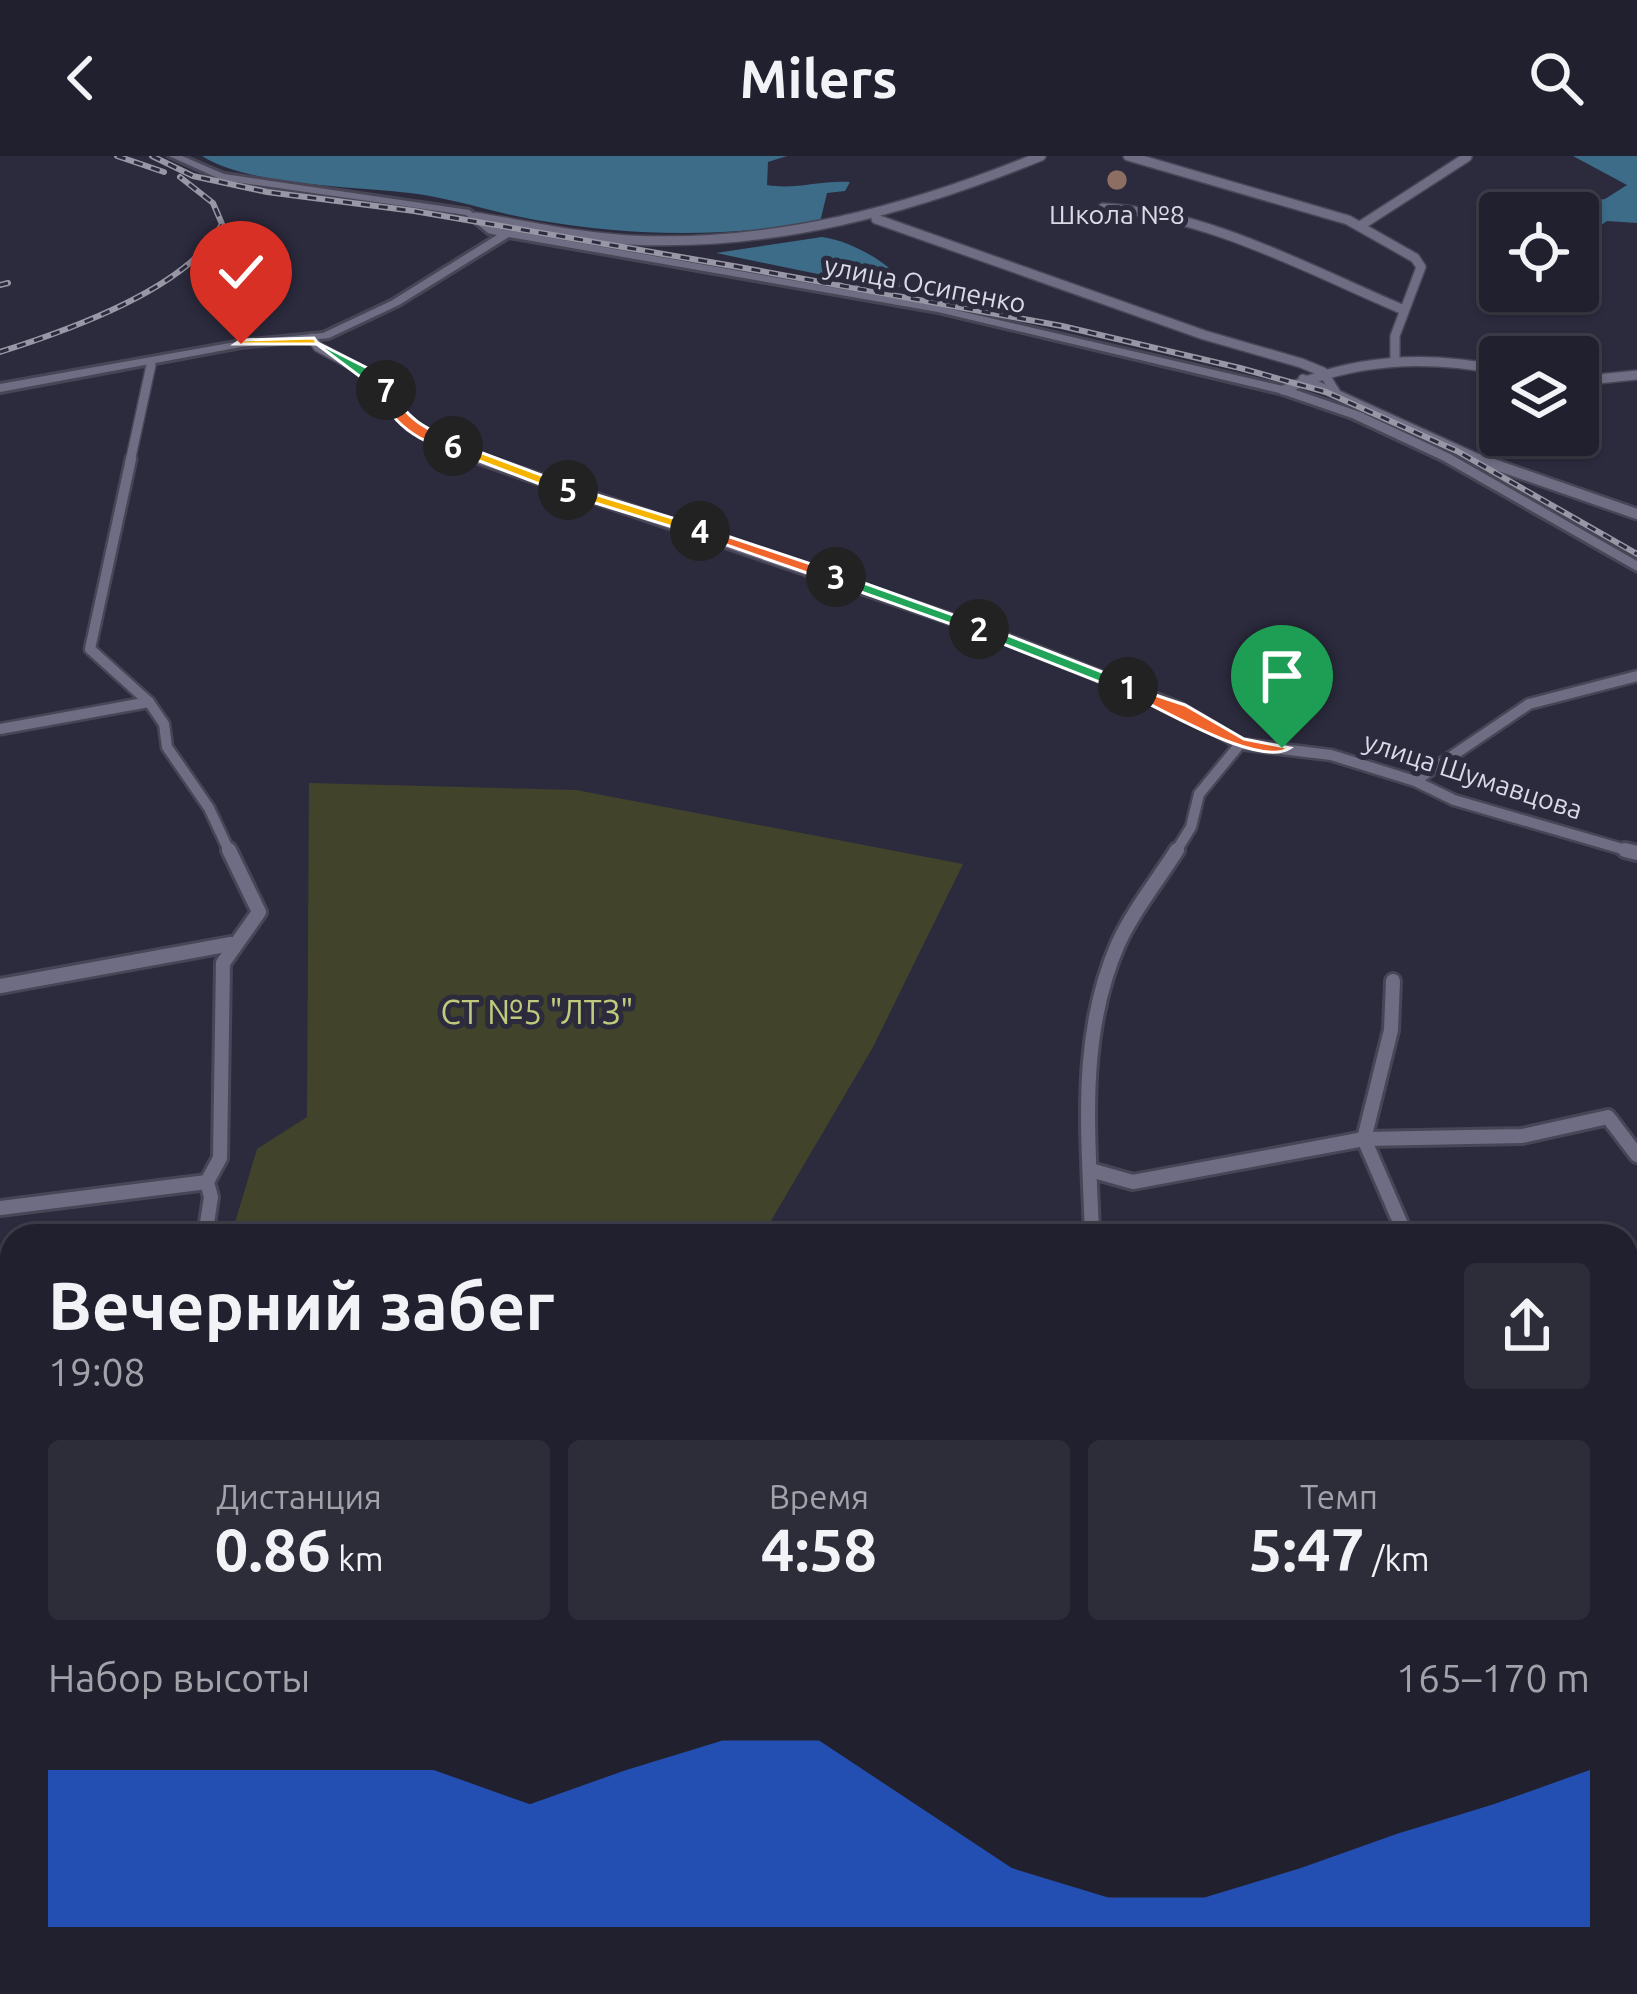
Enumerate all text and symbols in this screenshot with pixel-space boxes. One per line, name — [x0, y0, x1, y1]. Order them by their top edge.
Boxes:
icon: back — [48, 45, 114, 111]
icon: search — [1523, 45, 1589, 111]
text: Milers — [739, 48, 898, 108]
marker: Школа №8 — [1104, 167, 1130, 193]
map controls — [1479, 192, 1599, 456]
button: locate — [1479, 192, 1599, 312]
place label: Школа №8 — [1049, 199, 1185, 229]
pin — [190, 221, 292, 344]
icon: check — [208, 239, 274, 305]
street label: улица Осипенко — [822, 250, 1029, 318]
button: layers — [1479, 336, 1599, 456]
pin: 7 — [356, 360, 416, 420]
text: 7 — [377, 371, 395, 408]
pin: 6 — [423, 416, 483, 476]
text: 6 — [444, 427, 462, 464]
pin: 5 — [538, 460, 598, 520]
text: 5 — [559, 471, 577, 508]
pin: 4 — [670, 501, 730, 561]
text: 4 — [691, 512, 709, 549]
pin: 3 — [806, 547, 866, 607]
text: 3 — [827, 558, 845, 595]
pin: 2 — [949, 599, 1009, 659]
text: 2 — [970, 610, 988, 647]
pin — [1231, 625, 1333, 748]
icon: arrive — [1249, 643, 1315, 709]
pin: 1 — [1098, 657, 1158, 717]
text: 1 — [1119, 668, 1137, 705]
street label: улица Шумавцова — [1360, 726, 1586, 825]
park label: СТ №5 "ЛТЗ" — [441, 993, 633, 1030]
button: share — [1464, 1263, 1590, 1389]
text: Вечерний забег — [48, 1268, 554, 1342]
text: 19:08 — [48, 1350, 146, 1393]
text: Дистанция — [216, 1478, 382, 1515]
text: Время — [769, 1478, 869, 1515]
text: Темп — [1300, 1478, 1378, 1515]
text: 0.86 — [215, 1515, 331, 1582]
text: 4:58 — [761, 1515, 877, 1582]
text: 5:47 — [1248, 1515, 1365, 1582]
text: km — [331, 1540, 383, 1577]
text: /km — [1365, 1540, 1430, 1577]
text: Набор высоты — [48, 1656, 310, 1699]
text: 165–170 m — [1396, 1656, 1590, 1699]

